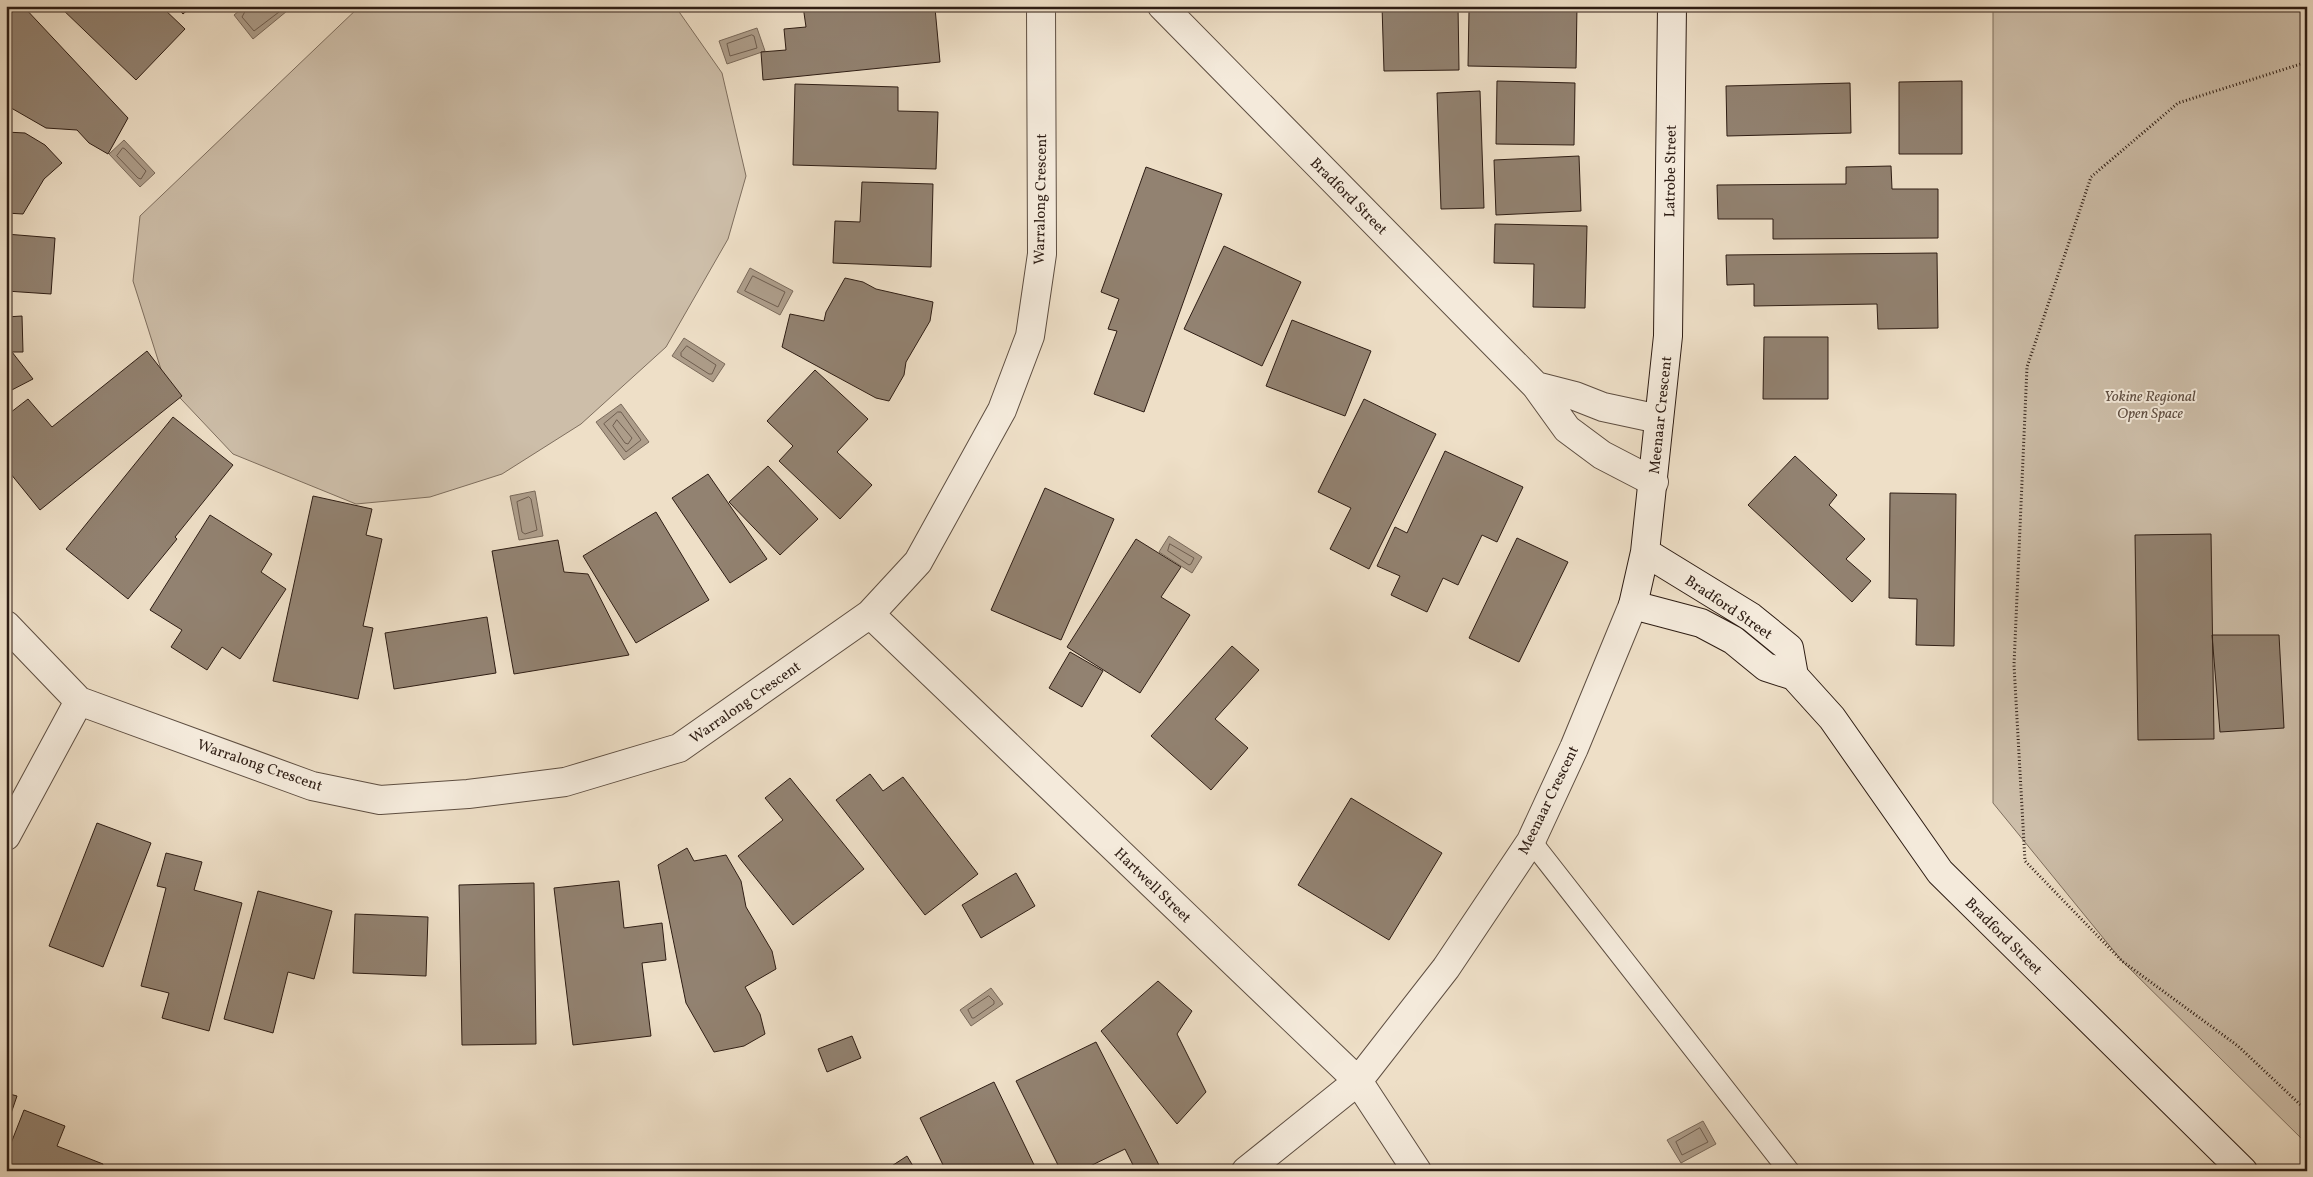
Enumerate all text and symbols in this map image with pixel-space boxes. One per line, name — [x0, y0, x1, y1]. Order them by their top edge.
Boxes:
street label: Latrobe Street — [1660, 125, 1683, 218]
street label: Warralong Crescent — [1030, 133, 1053, 265]
street label: Bradford Street — [1305, 154, 1391, 240]
street label: Meenaar Crescent — [1645, 355, 1678, 475]
park label: Yokine Regional Open Space — [2104, 387, 2196, 425]
street label: Bradford Street — [1680, 571, 1776, 645]
street label: Warralong Crescent — [686, 657, 806, 749]
street label: Warralong Crescent — [194, 735, 325, 798]
street label: Meenaar Crescent — [1514, 743, 1585, 859]
street label: Hartwell Street — [1109, 844, 1195, 928]
street label: Bradford Street — [1960, 894, 2046, 980]

